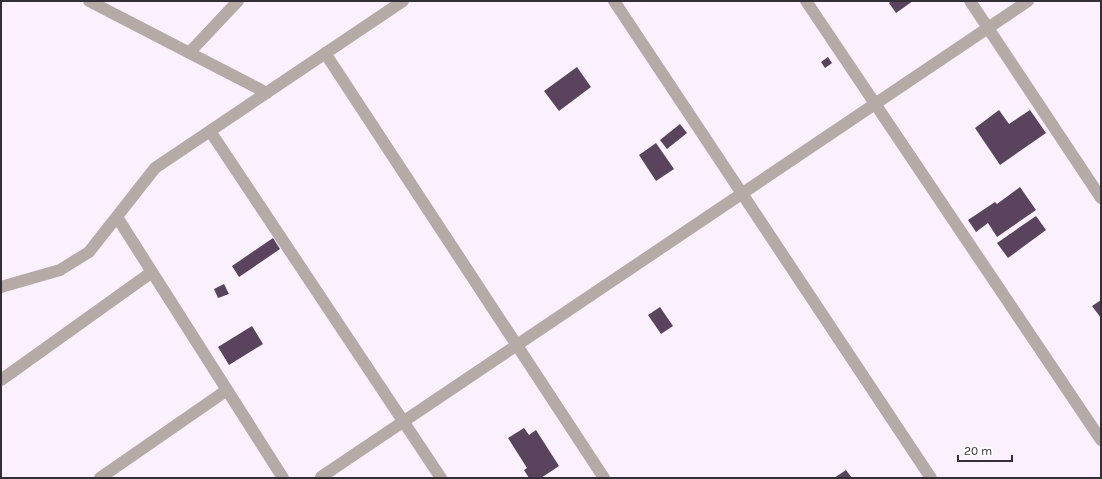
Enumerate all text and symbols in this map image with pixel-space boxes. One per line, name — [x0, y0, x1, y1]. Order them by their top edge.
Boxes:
scale bar — [958, 437, 1012, 463]
text: 20 m — [964, 444, 992, 458]

